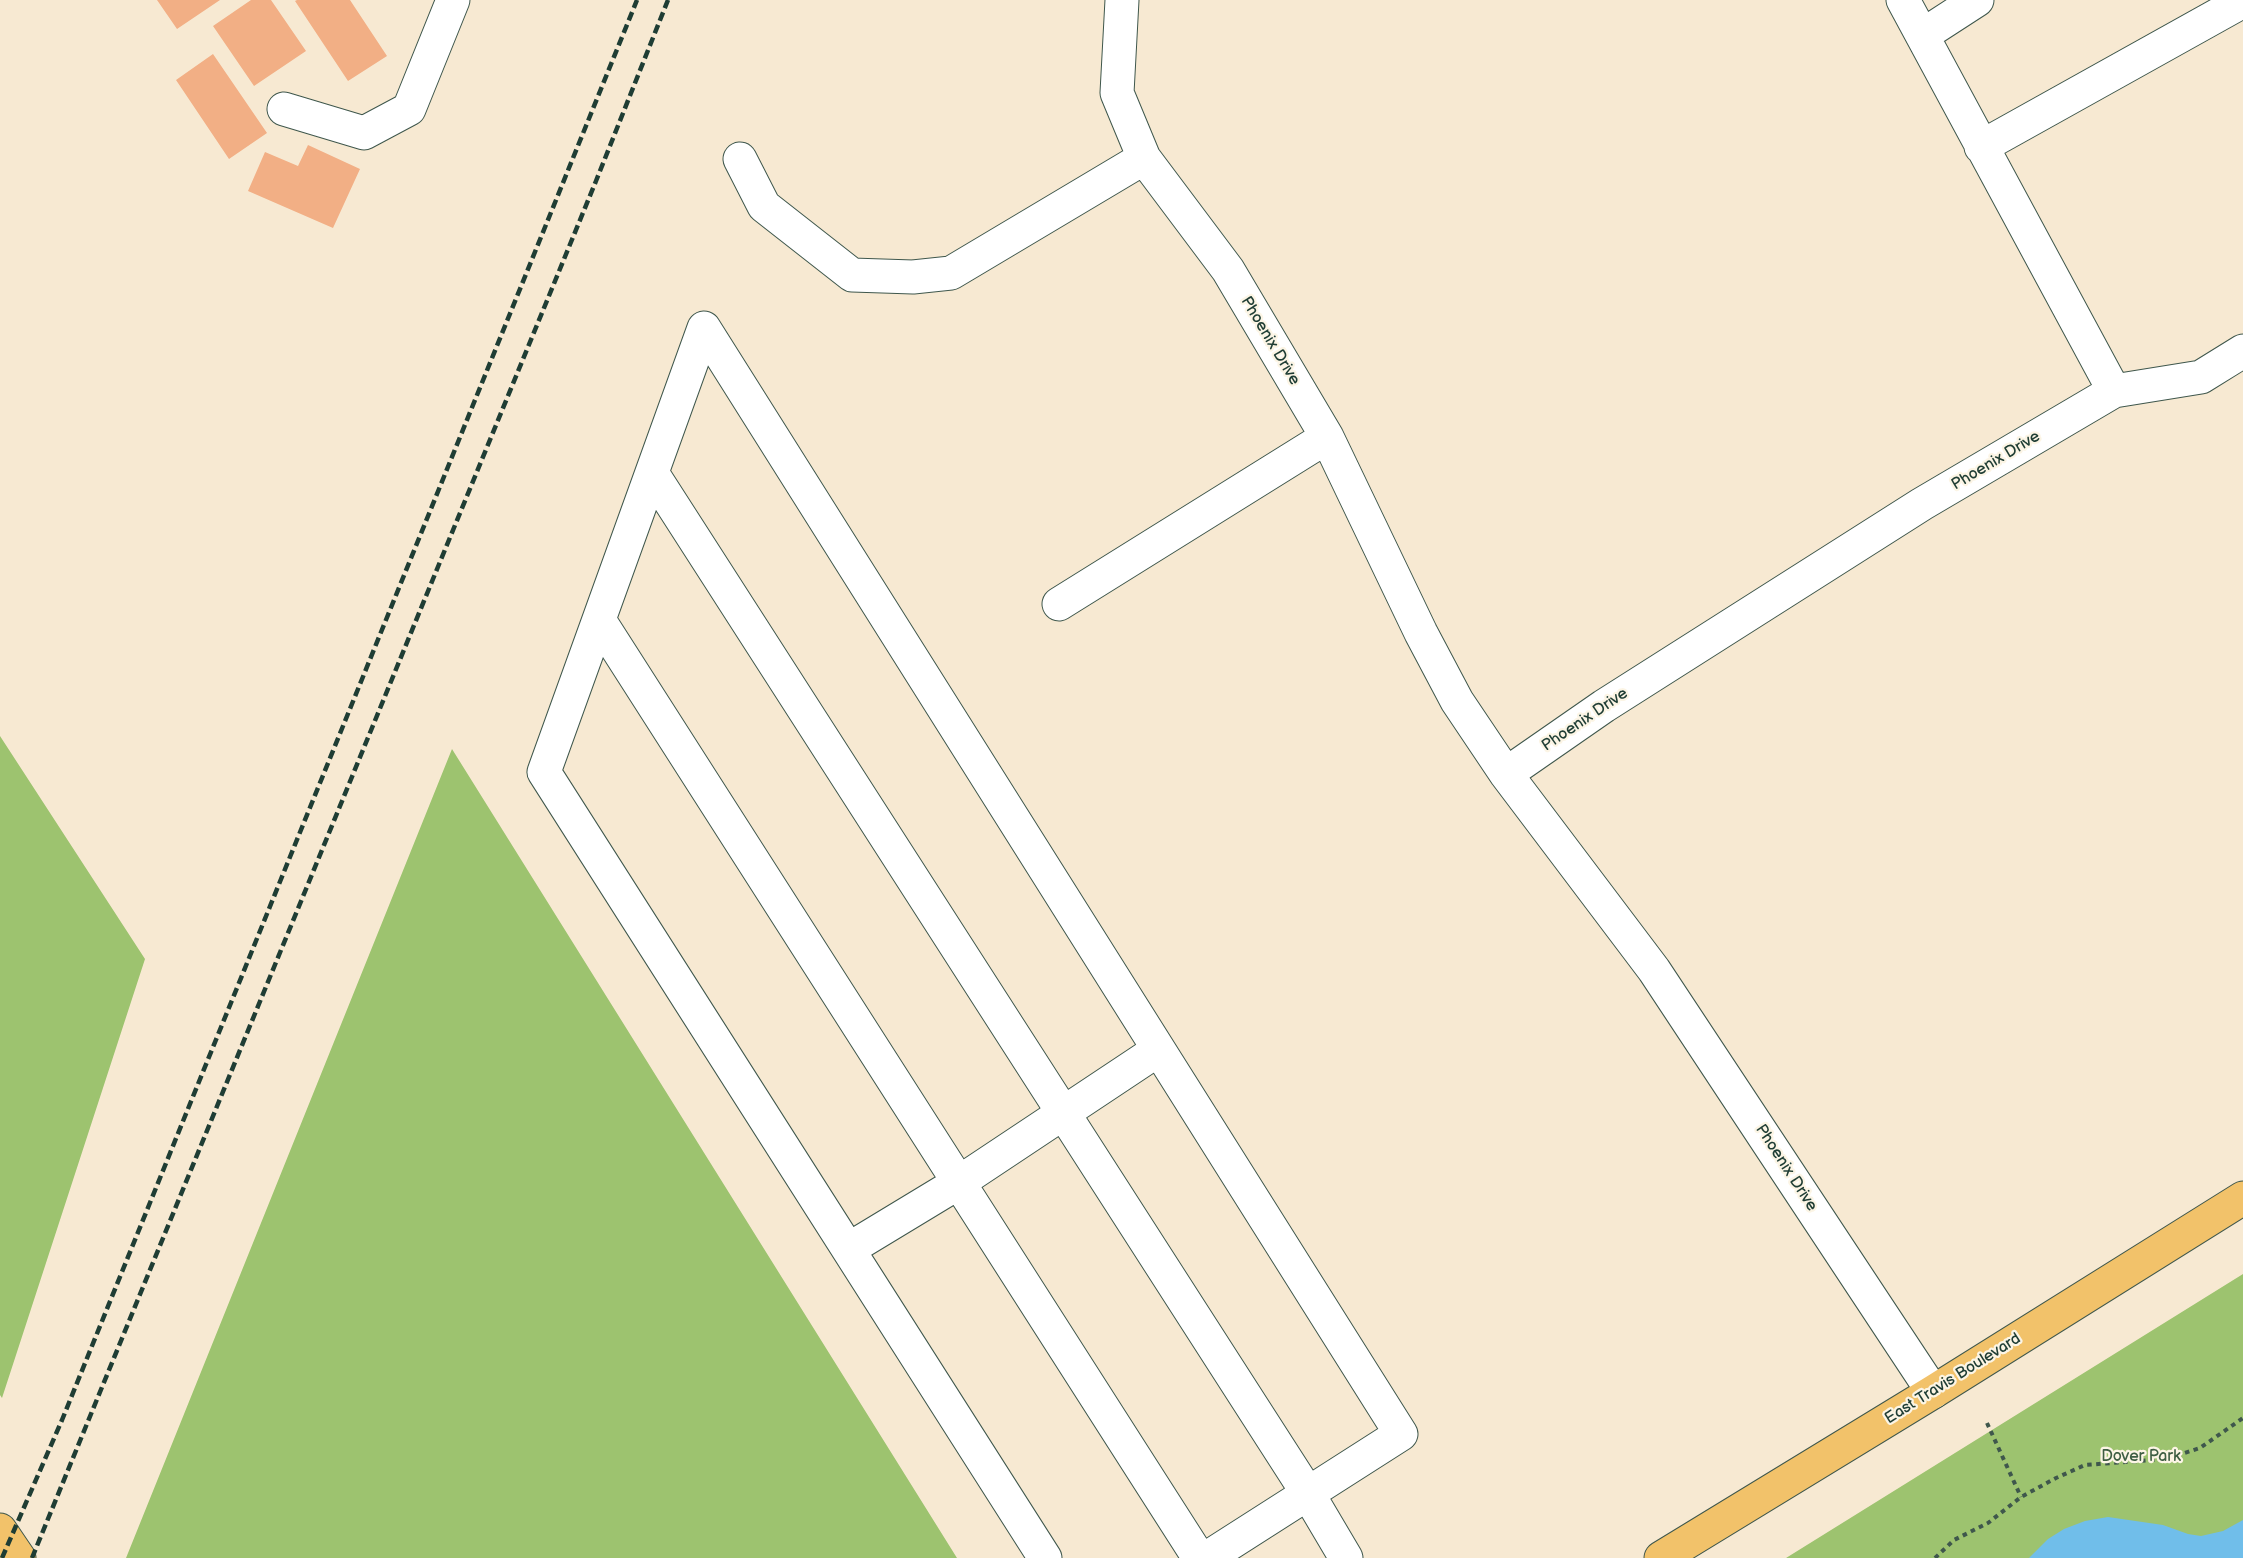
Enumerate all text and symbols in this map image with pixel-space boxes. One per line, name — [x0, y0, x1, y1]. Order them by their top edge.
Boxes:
street label: Phoenix Drive — [1236, 293, 1304, 389]
street label: Phoenix Drive — [1948, 427, 2044, 495]
street label: Phoenix Drive — [1538, 684, 1632, 756]
street label: Phoenix Drive — [1751, 1121, 1821, 1215]
street label: East Travis Boulevard — [1882, 1329, 2024, 1429]
park label: Dover Park — [2101, 1447, 2181, 1467]

